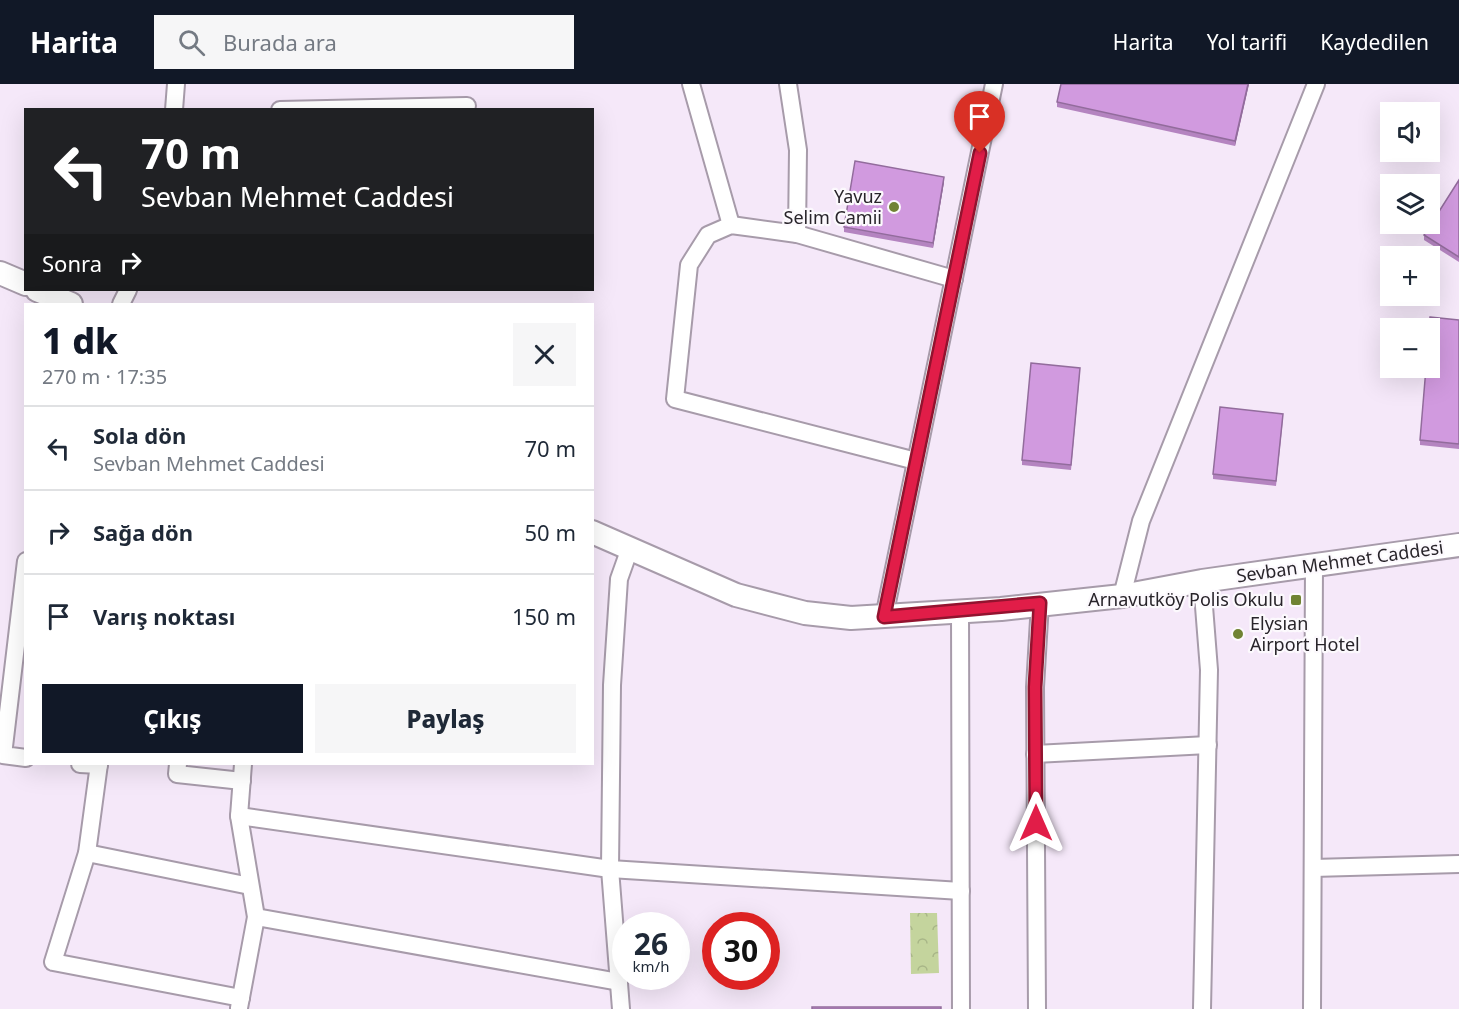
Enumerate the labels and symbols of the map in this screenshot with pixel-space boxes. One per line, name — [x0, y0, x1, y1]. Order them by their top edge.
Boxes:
pin — [954, 91, 1005, 153]
place label: Yavuz Selim Camii — [784, 184, 882, 229]
marker: Yavuz Selim Camii — [887, 200, 901, 214]
street label: Sevban Mehmet Caddesi — [1235, 535, 1445, 587]
place label: Arnavutköy Polis Okulu — [1088, 587, 1284, 611]
marker: Arnavutköy Polis Okulu — [1289, 593, 1303, 607]
place label: Elysian Airport Hotel — [1250, 611, 1360, 656]
marker: Elysian Airport Hotel — [1231, 627, 1245, 641]
position arrow — [1004, 791, 1068, 855]
speed limit sign: 30 — [702, 912, 780, 990]

